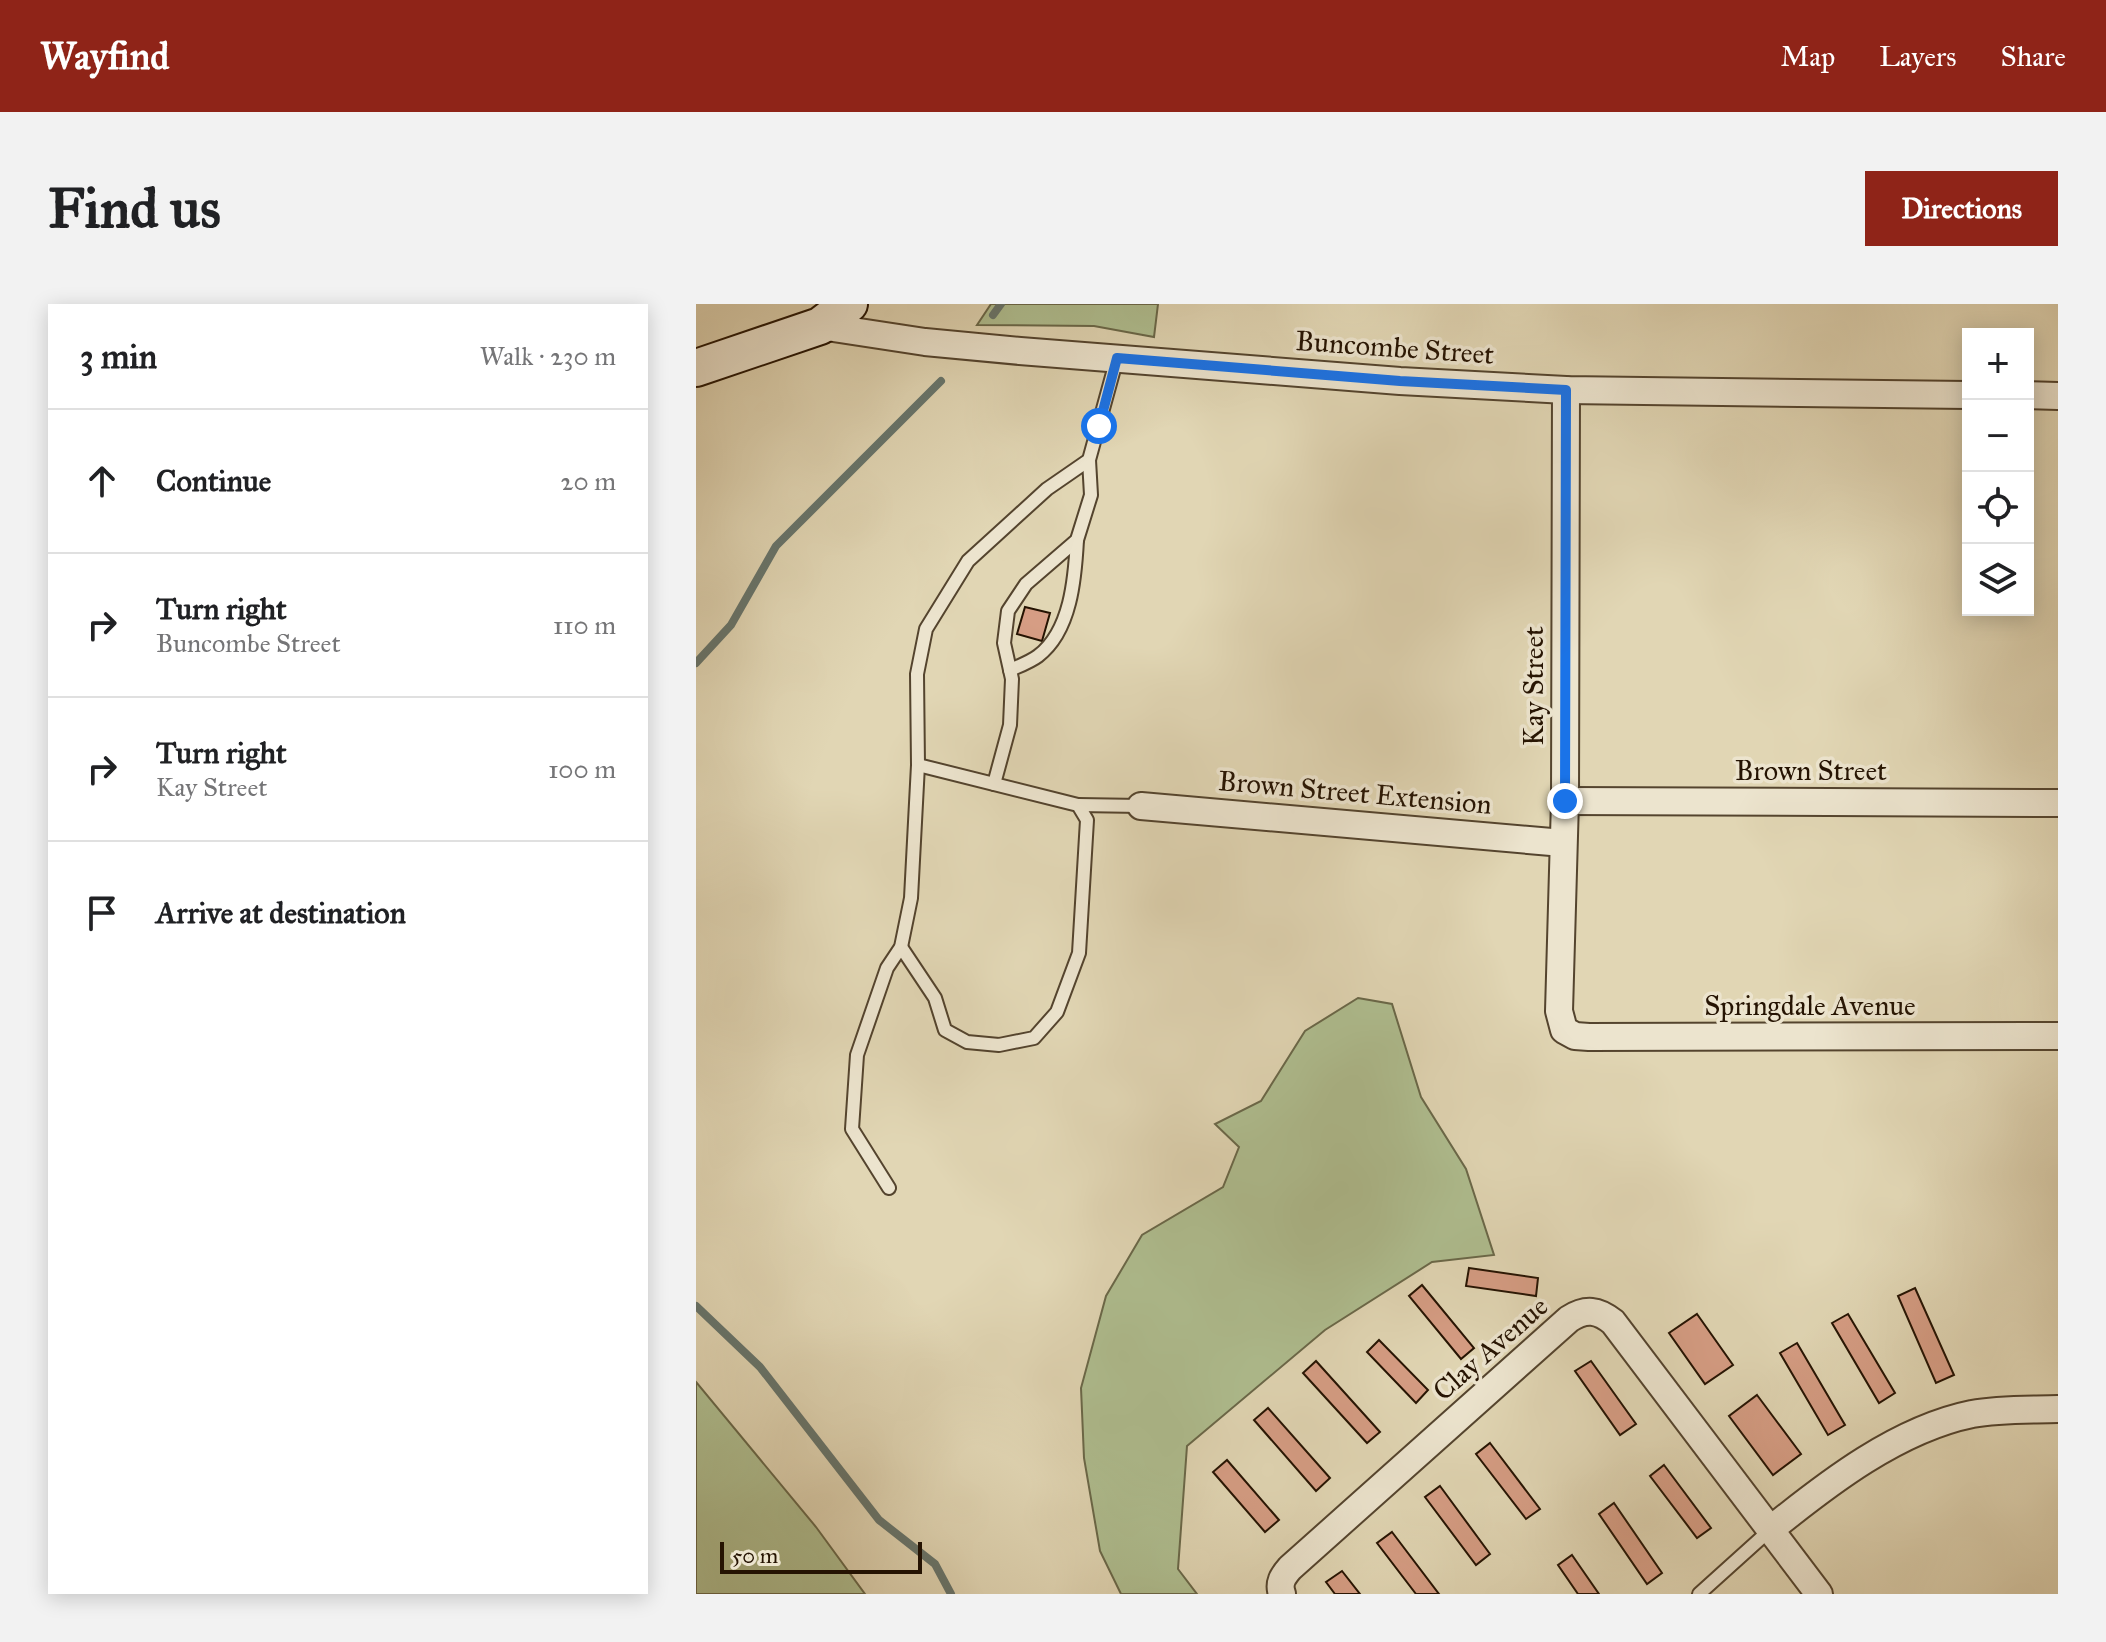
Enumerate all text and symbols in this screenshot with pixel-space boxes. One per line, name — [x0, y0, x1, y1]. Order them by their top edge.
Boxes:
text: Wayfind — [40, 33, 169, 79]
text: Map — [1780, 39, 1835, 74]
text: Layers — [1879, 39, 1957, 74]
text: Share — [2001, 39, 2066, 74]
button: Directions — [1865, 171, 2058, 246]
text: Find us — [48, 174, 221, 242]
street label: Buncombe Street — [1295, 323, 1495, 372]
map controls — [1962, 328, 2034, 616]
button: + — [1962, 328, 2034, 400]
text: 3 min — [80, 336, 157, 377]
text: Walk · 230 m — [480, 340, 616, 372]
button: − — [1962, 400, 2034, 472]
route start — [1081, 408, 1117, 444]
icon: ahead — [80, 459, 124, 503]
text: Continue — [156, 463, 271, 499]
text: 20 m — [561, 465, 616, 497]
button: locate — [1962, 472, 2034, 544]
button: layers — [1962, 544, 2034, 616]
text: Turn right — [156, 591, 287, 627]
icon: right — [80, 603, 124, 647]
text: 110 m — [553, 609, 616, 641]
street label: Kay Street — [1516, 626, 1551, 746]
text: Buncombe Street — [156, 627, 341, 659]
text: Turn right — [156, 735, 287, 771]
icon: right — [80, 747, 124, 791]
text: 100 m — [548, 753, 616, 785]
street label: Brown Street — [1735, 753, 1887, 788]
street label: Brown Street Extension — [1217, 763, 1493, 822]
text: Kay Street — [156, 771, 267, 803]
route end — [1547, 783, 1583, 819]
icon: arrive — [80, 891, 124, 935]
text: Arrive at destination — [156, 895, 406, 931]
street label: Springdale Avenue — [1704, 988, 1916, 1023]
street label: Clay Avenue — [1426, 1289, 1555, 1408]
scale bar — [720, 1538, 922, 1574]
text: 50 m — [732, 1542, 778, 1569]

